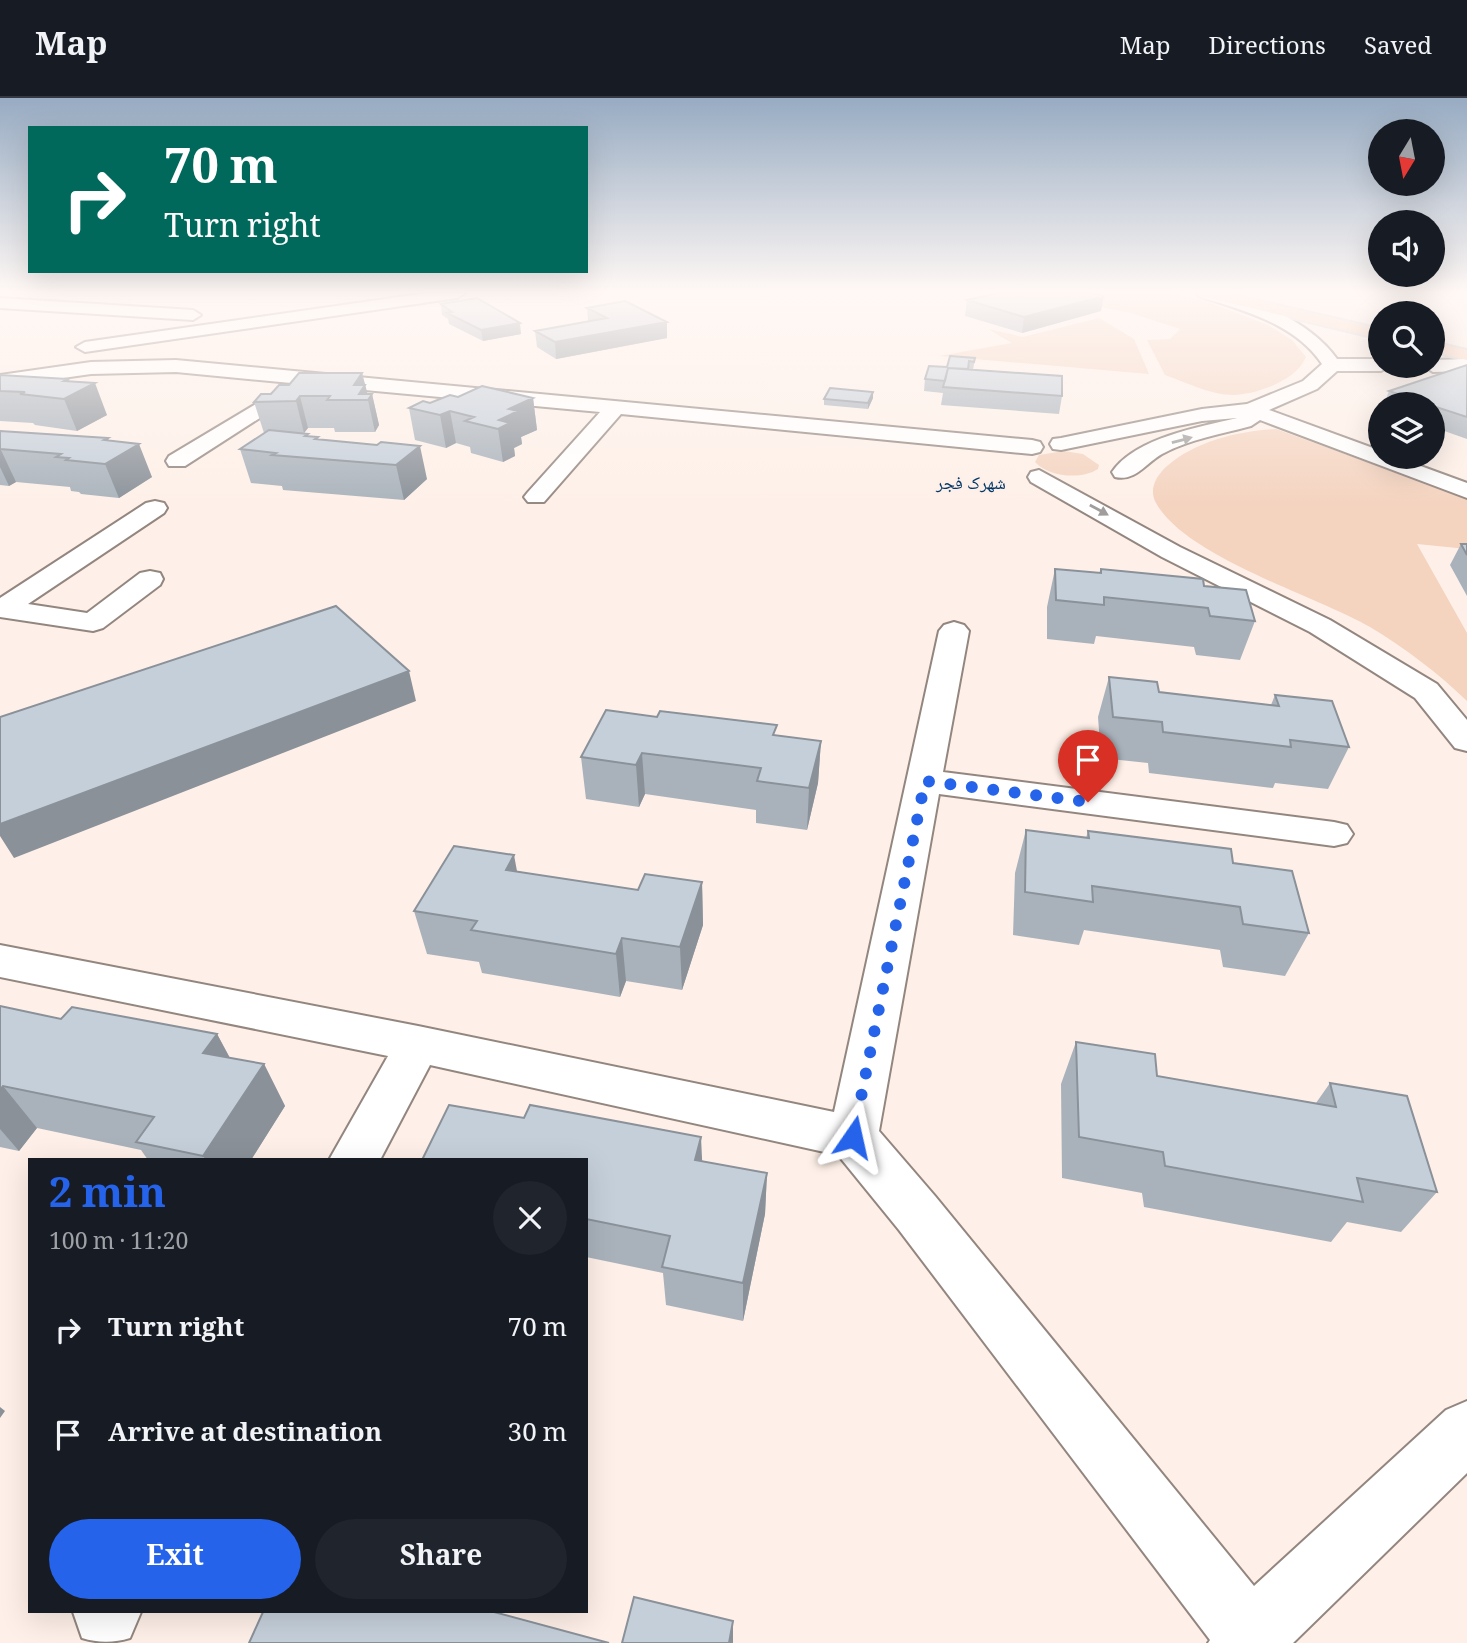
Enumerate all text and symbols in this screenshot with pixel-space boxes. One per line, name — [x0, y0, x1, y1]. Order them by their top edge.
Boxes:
text: Map — [35, 20, 108, 76]
text: Map — [1120, 28, 1171, 69]
text: Directions — [1209, 28, 1326, 69]
text: Saved — [1364, 28, 1432, 69]
north arrow — [1368, 119, 1446, 196]
map controls — [1368, 119, 1445, 469]
text: 70 m — [164, 131, 278, 214]
icon: right — [49, 154, 140, 245]
text: Turn right — [164, 203, 321, 257]
button: sound — [1368, 210, 1445, 287]
button: search — [1368, 301, 1445, 378]
button: layers — [1368, 392, 1445, 469]
one-way arrow — [1171, 434, 1193, 445]
district label: شهرک فجر — [935, 470, 1006, 500]
one-way arrow — [1089, 504, 1108, 516]
pin — [1058, 730, 1118, 802]
icon: arrive — [1069, 741, 1107, 779]
position arrow — [816, 1100, 890, 1174]
text: 2 min — [49, 1162, 166, 1234]
button: close — [493, 1181, 567, 1255]
text: 100 m · 11:20 — [49, 1224, 188, 1264]
text: Turn right — [108, 1308, 244, 1352]
text: 70 m — [508, 1308, 567, 1352]
icon: right — [49, 1311, 87, 1349]
text: Arrive at destination — [108, 1413, 382, 1457]
text: 30 m — [508, 1413, 567, 1457]
icon: arrive — [49, 1416, 87, 1454]
button: Exit — [49, 1519, 301, 1599]
button: Share — [315, 1519, 567, 1599]

